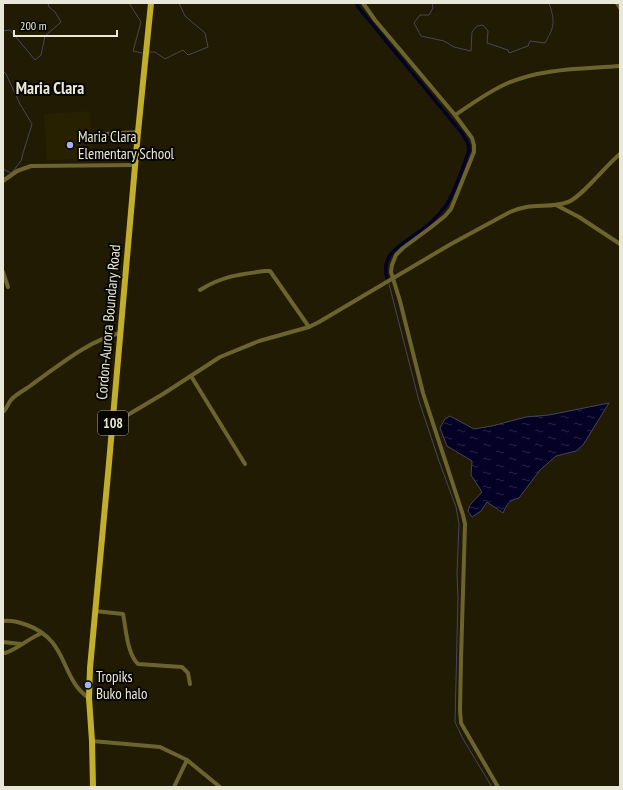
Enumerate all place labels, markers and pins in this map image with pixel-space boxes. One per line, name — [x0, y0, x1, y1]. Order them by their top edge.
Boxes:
place label: Maria Clara Elementary School — [78, 127, 175, 163]
marker: Maria Clara Elementary School — [65, 140, 75, 150]
place label: Tropiks Buko halo — [96, 667, 147, 703]
marker: Tropiks Buko halo — [83, 680, 93, 690]

